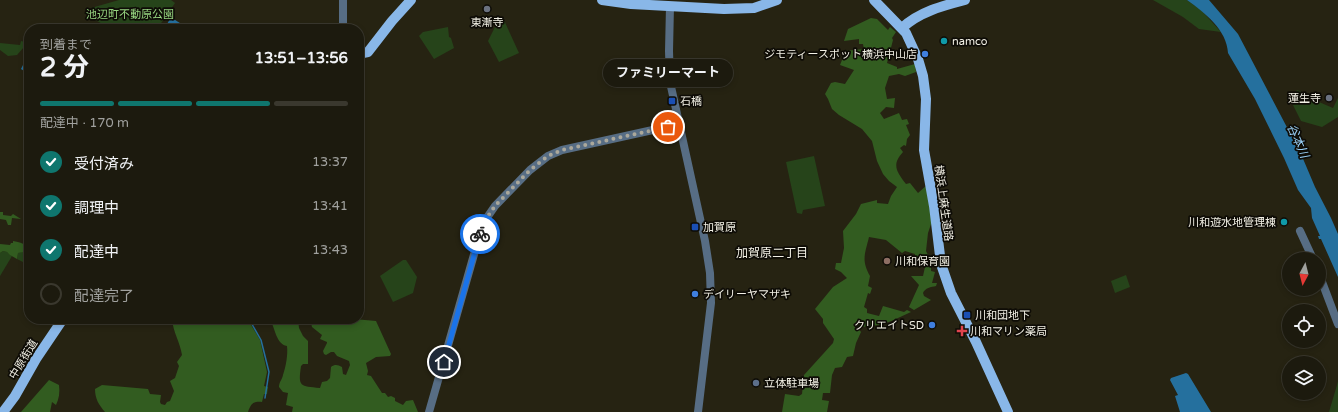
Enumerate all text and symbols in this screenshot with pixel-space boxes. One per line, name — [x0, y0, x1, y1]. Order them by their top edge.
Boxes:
marker: 東漸寺 — [482, 4, 492, 14]
park label: 池辺町不動原公園 — [86, 8, 174, 21]
place label: 東漸寺 — [471, 16, 504, 29]
place label: namco — [952, 35, 988, 48]
marker: namco — [939, 36, 949, 46]
text: 到着まで — [40, 37, 92, 53]
place label: ジモティースポット横浜中山店 — [764, 48, 917, 61]
text: 13:51–13:56 — [255, 49, 348, 67]
marker: ジモティースポット横浜中山店 — [920, 49, 930, 59]
text: 2 分 — [40, 52, 89, 83]
callout: ファミリーマート — [603, 59, 733, 87]
text: ファミリーマート — [616, 65, 720, 81]
place label: 蓮生寺 — [1288, 92, 1321, 105]
marker: 蓮生寺 — [1324, 93, 1334, 103]
place label: 石橋 — [680, 95, 702, 108]
marker: 石橋 — [667, 96, 677, 106]
pin — [651, 110, 685, 144]
text: 配達中 · 170 m — [40, 115, 129, 131]
icon: bag — [657, 116, 679, 138]
water label: 谷本川 — [1284, 122, 1313, 162]
icon: check — [40, 151, 62, 173]
text: 13:37 — [312, 154, 348, 170]
text: 受付済み — [74, 155, 134, 173]
street label: 横浜上麻生道路 — [932, 164, 955, 242]
icon: check — [40, 195, 62, 217]
text: 13:41 — [312, 198, 348, 214]
text: 調理中 — [74, 199, 119, 217]
courier — [460, 214, 500, 254]
place label: 川和遊水地管理棟 — [1188, 216, 1276, 229]
marker: 川和遊水地管理棟 — [1279, 217, 1289, 227]
place label: 加賀原 — [703, 221, 736, 234]
marker: 加賀原 — [690, 222, 700, 232]
icon: bike — [469, 223, 491, 245]
icon: check — [40, 239, 62, 261]
text: 13:43 — [312, 242, 348, 258]
text: 配達中 — [74, 243, 119, 261]
district label: 加賀原二丁目 — [736, 246, 808, 260]
north arrow — [1282, 252, 1326, 296]
map controls — [1282, 252, 1326, 400]
place label: 川和保育園 — [895, 255, 950, 268]
marker: 川和保育園 — [882, 256, 892, 266]
text: 配達完了 — [74, 287, 134, 305]
place label: デイリーヤマザキ — [703, 288, 791, 301]
marker: デイリーヤマザキ — [690, 289, 700, 299]
button: locate — [1282, 304, 1326, 348]
place label: 川和団地下 — [975, 309, 1030, 322]
marker: 川和団地下 — [962, 310, 972, 320]
place label: クリエイトSD — [854, 319, 924, 332]
marker: クリエイトSD — [927, 320, 937, 330]
place label: 川和マリン薬局 — [970, 325, 1047, 338]
marker: 川和マリン薬局 — [957, 326, 967, 336]
street label: 中原街道 — [7, 337, 40, 381]
pin — [427, 345, 461, 379]
icon: home — [433, 351, 455, 373]
button: layers — [1282, 356, 1326, 400]
place label: 立体駐車場 — [764, 377, 819, 390]
marker: 立体駐車場 — [751, 378, 761, 388]

